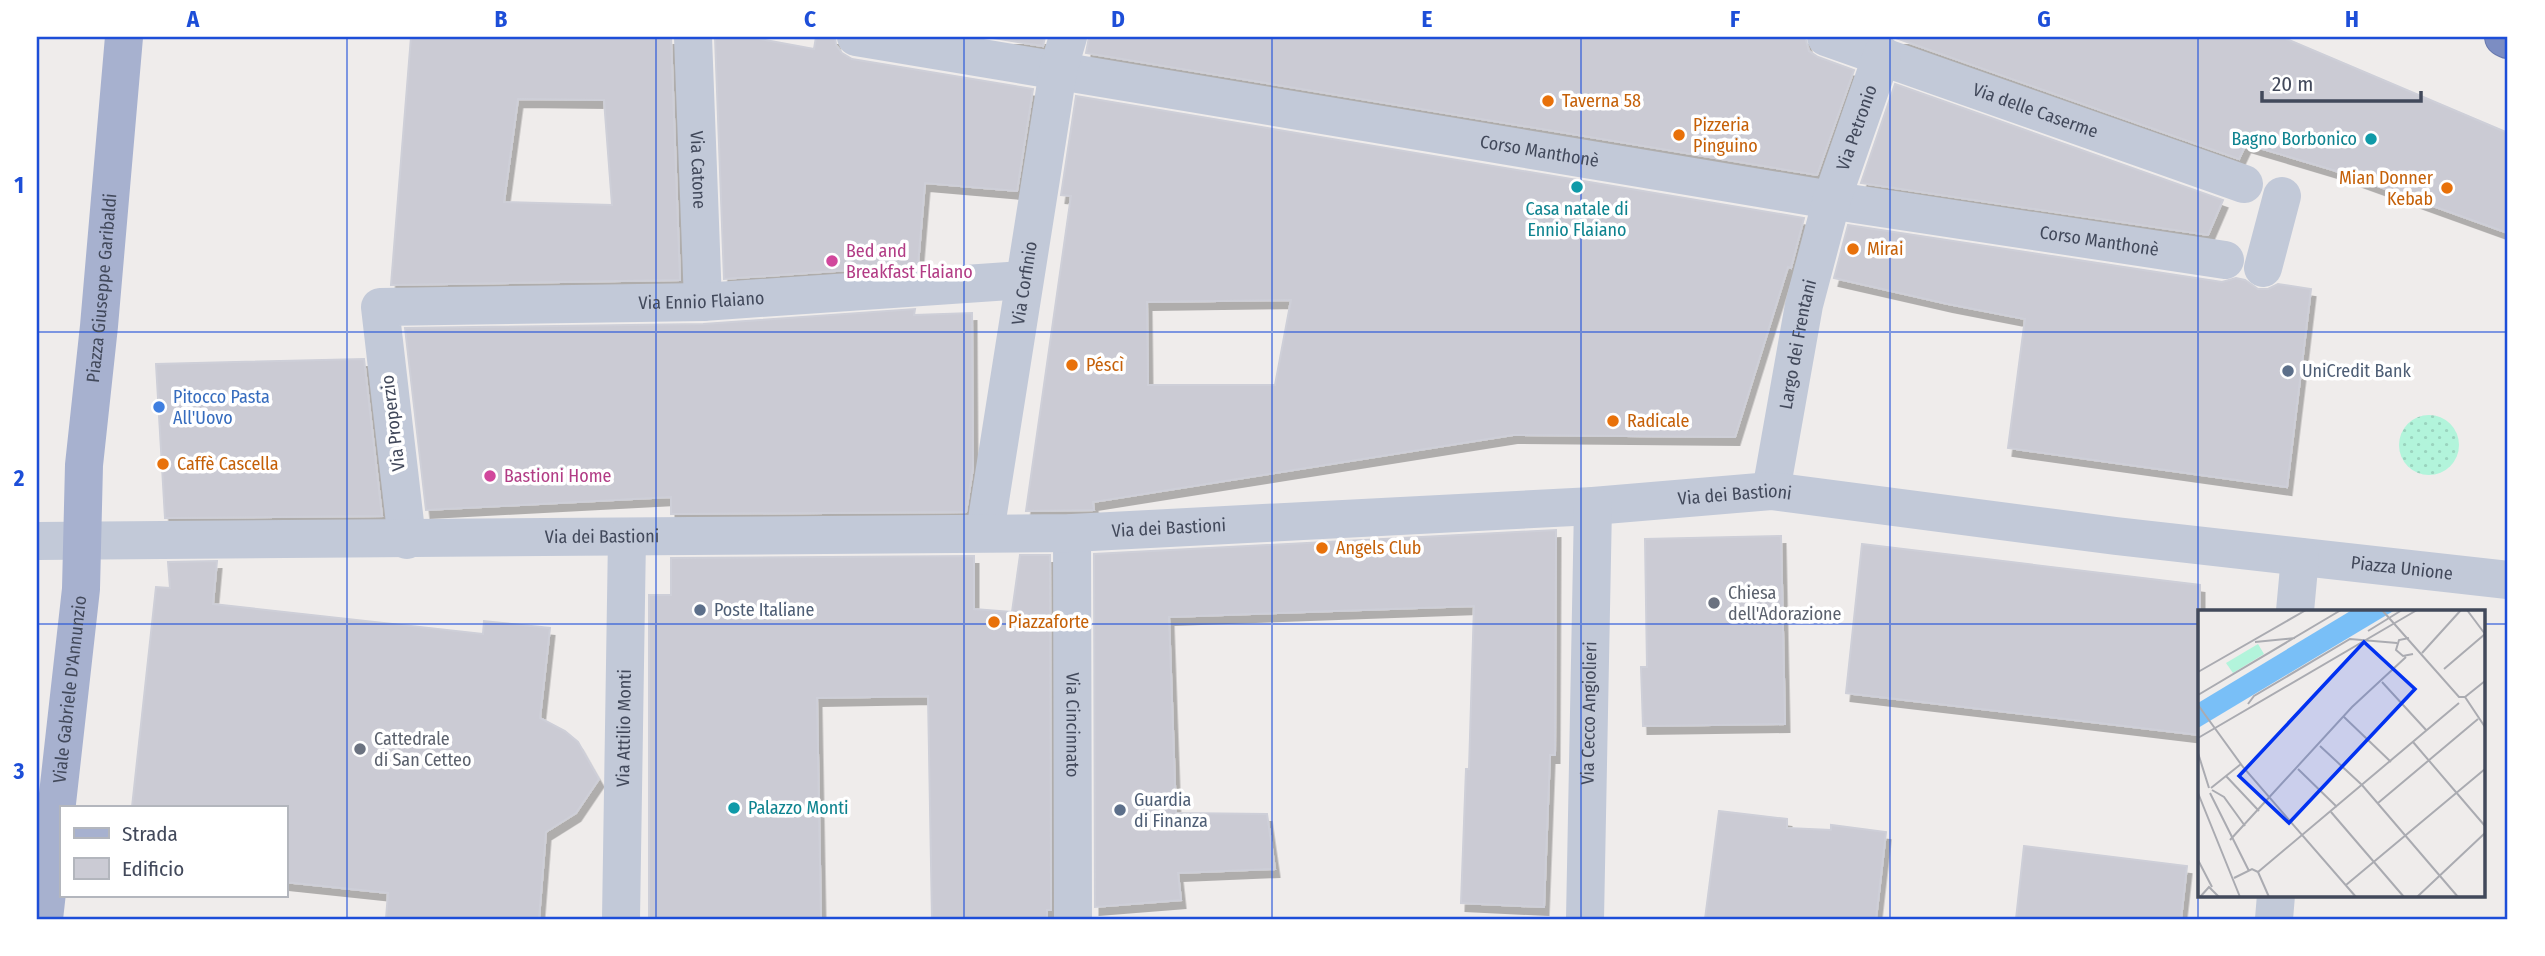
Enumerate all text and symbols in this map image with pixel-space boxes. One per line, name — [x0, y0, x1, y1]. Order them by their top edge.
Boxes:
text: A — [186, 5, 200, 33]
text: B — [495, 5, 508, 33]
text: C — [804, 5, 816, 33]
text: D — [1111, 5, 1125, 33]
text: E — [1422, 5, 1433, 33]
text: F — [1730, 5, 1740, 33]
text: G — [2037, 5, 2051, 33]
text: H — [2345, 5, 2359, 33]
scale bar — [2262, 60, 2421, 104]
text: 20 m — [2272, 71, 2313, 97]
street label: Via delle Caserme — [1970, 79, 2101, 143]
street label: Via Petronio — [1832, 82, 1882, 173]
place label: Taverna 58 — [1562, 90, 1641, 112]
marker: Taverna 58 — [1540, 93, 1556, 109]
place label: Pizzeria Pinguino — [1693, 114, 1758, 157]
marker: Pizzeria Pinguino — [1671, 127, 1687, 143]
place label: Bagno Borbonico — [2231, 128, 2357, 150]
street label: Via Catone — [686, 130, 710, 209]
street label: Corso Manthonè — [1478, 131, 1601, 172]
marker: Bagno Borbonico — [2363, 131, 2379, 147]
place label: Mian Donner Kebab — [2339, 167, 2434, 210]
text: 1 — [14, 171, 24, 199]
marker: Casa natale di Ennio Flaiano — [1569, 179, 1585, 195]
marker: Mian Donner Kebab — [2439, 180, 2455, 196]
street label: Piazza Giuseppe Garibaldi — [82, 192, 121, 384]
place label: Casa natale di Ennio Flaiano — [1526, 198, 1628, 241]
street label: Corso Manthonè — [2038, 221, 2160, 261]
place label: Mirai — [1867, 238, 1903, 260]
place label: Bed and Breakfast Flaiano — [846, 240, 973, 283]
street label: Via Corfinio — [1007, 240, 1042, 326]
marker: Mirai — [1845, 241, 1861, 257]
marker: Bed and Breakfast Flaiano — [824, 253, 840, 269]
street label: Largo dei Frentani — [1775, 277, 1821, 411]
street label: Via Ennio Flaiano — [638, 287, 765, 314]
place label: Péscì — [1086, 354, 1124, 376]
marker: Péscì — [1064, 357, 1080, 373]
place label: UniCredit Bank — [2302, 360, 2412, 382]
marker: UniCredit Bank — [2280, 363, 2296, 379]
street label: Via Properzio — [376, 374, 410, 472]
place label: Pitocco Pasta All'Uovo — [173, 386, 270, 429]
marker: Pitocco Pasta All'Uovo — [151, 399, 167, 415]
place label: Radicale — [1627, 410, 1689, 432]
marker: Radicale — [1605, 413, 1621, 429]
place label: Caffè Cascella — [177, 453, 279, 475]
marker: Caffè Cascella — [155, 456, 171, 472]
text: 2 — [13, 464, 25, 492]
place label: Bastioni Home — [504, 465, 612, 487]
marker: Bastioni Home — [482, 468, 498, 484]
street label: Via dei Bastioni — [1677, 480, 1793, 510]
street label: Via dei Bastioni — [1111, 514, 1226, 542]
street label: Via dei Bastioni — [545, 525, 659, 548]
place label: Angels Club — [1336, 537, 1421, 559]
marker: Angels Club — [1314, 540, 1330, 556]
street label: Piazza Unione — [2350, 551, 2454, 585]
place label: Chiesa dell'Adorazione — [1728, 582, 1842, 625]
street label: Viale Gabriele D'Annunzio — [48, 595, 91, 784]
marker: Chiesa dell'Adorazione — [1706, 595, 1722, 611]
place label: Poste Italiane — [714, 599, 814, 621]
marker: Poste Italiane — [692, 602, 708, 618]
inset map — [2198, 610, 2486, 897]
place label: Piazzaforte — [1008, 611, 1089, 633]
marker: Piazzaforte — [986, 614, 1002, 630]
street label: Via Cecco Angiolieri — [1577, 641, 1601, 785]
street label: Via Attilio Monti — [612, 669, 636, 787]
street label: Via Cincinnato — [1061, 672, 1084, 778]
place label: Cattedrale di San Cetteo — [374, 728, 471, 771]
marker: Cattedrale di San Cetteo — [352, 741, 368, 757]
text: 3 — [13, 757, 25, 785]
place label: Guardia di Finanza — [1134, 789, 1208, 832]
place label: Palazzo Monti — [748, 797, 849, 819]
marker: Palazzo Monti — [726, 800, 742, 816]
marker: Guardia di Finanza — [1112, 802, 1128, 818]
legend — [60, 806, 287, 897]
text: Strada — [122, 821, 178, 847]
text: Edificio — [122, 856, 184, 882]

